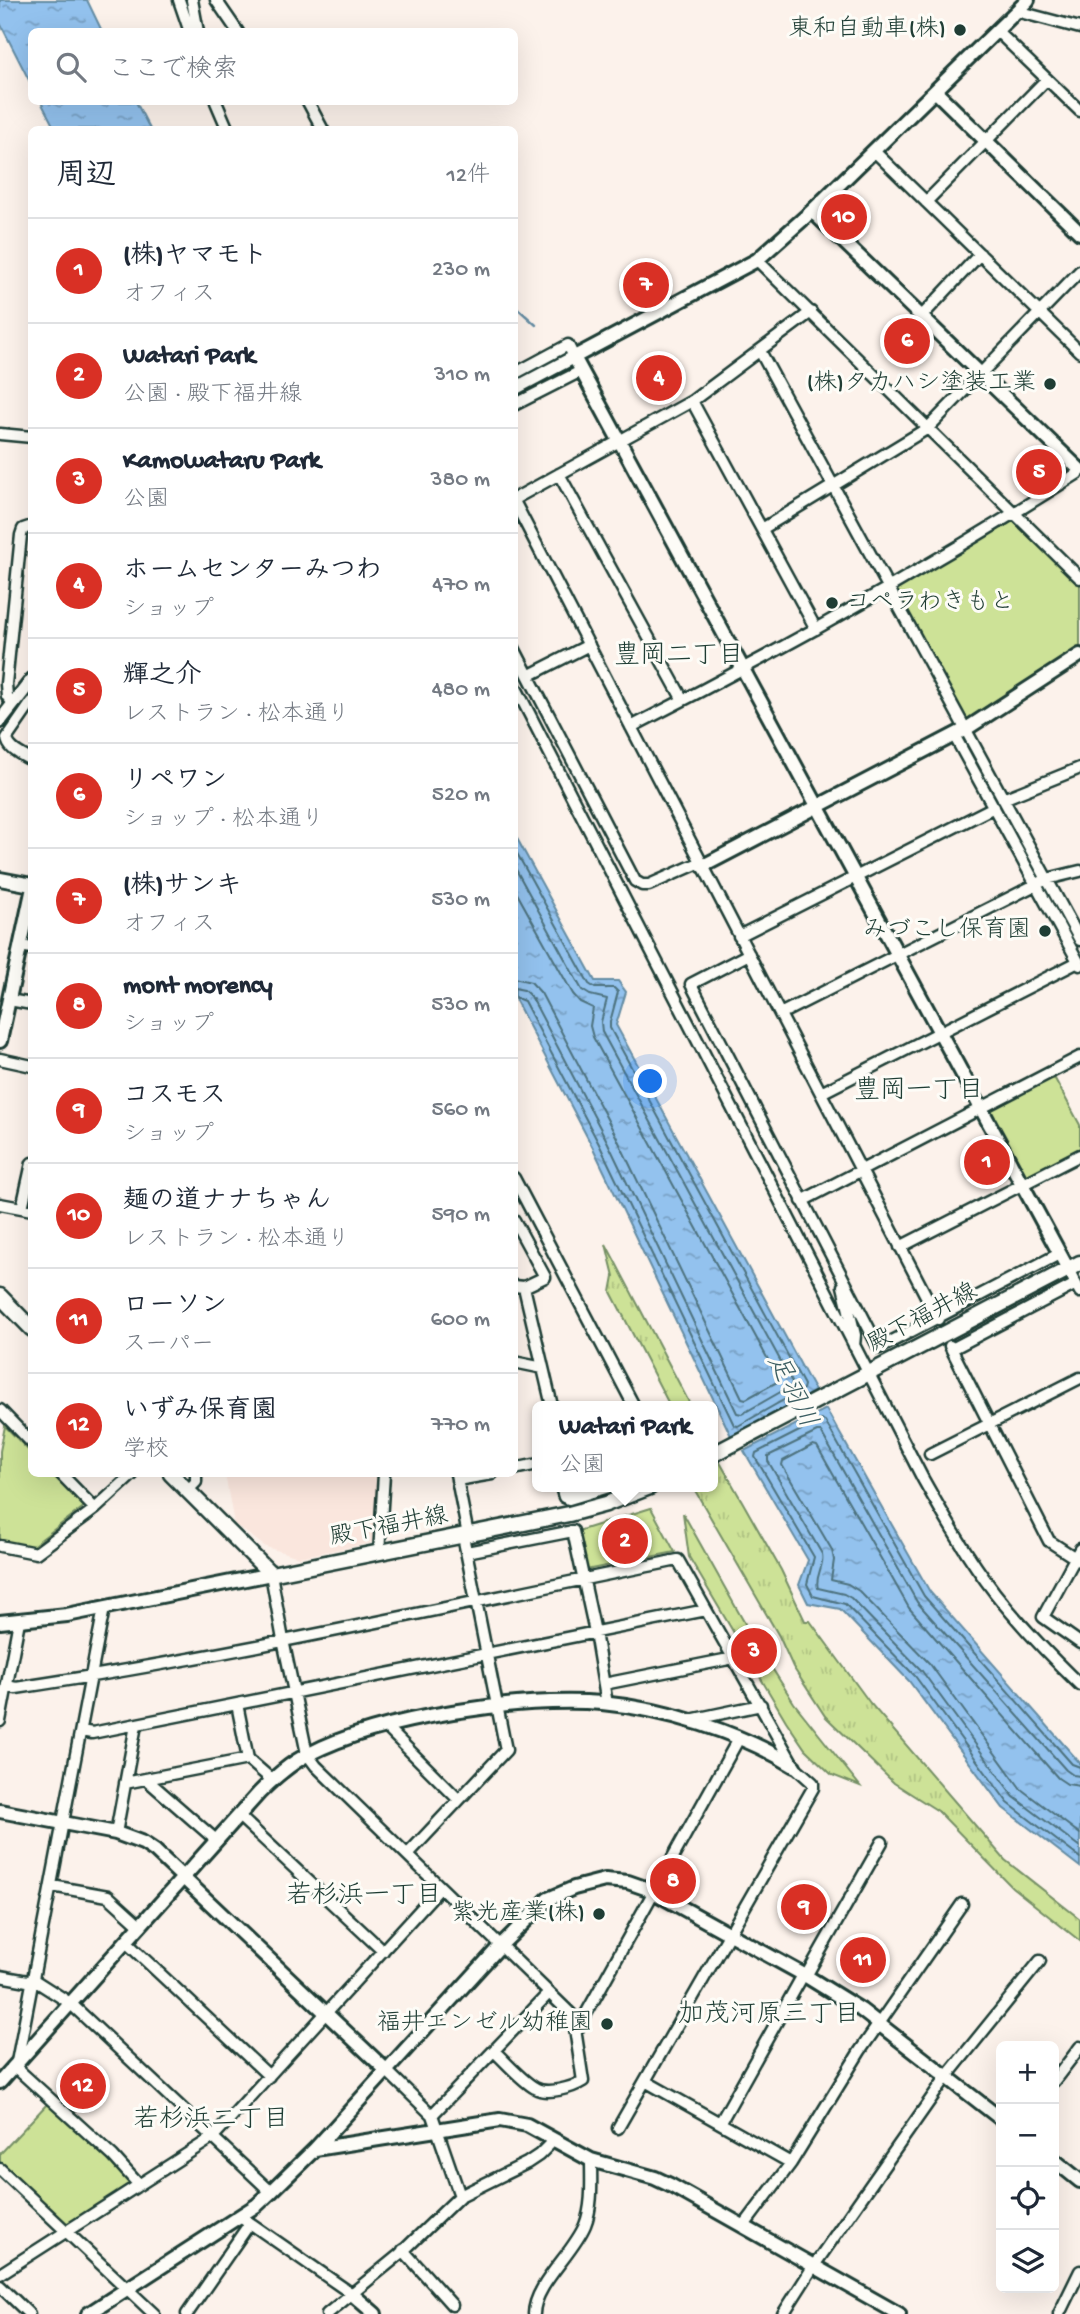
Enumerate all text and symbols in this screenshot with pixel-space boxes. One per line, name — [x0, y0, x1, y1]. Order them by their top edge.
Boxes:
place label: 東和自動車(株) — [788, 15, 946, 45]
marker: 東和自動車(株) — [952, 22, 968, 38]
search box — [28, 28, 518, 105]
icon: search — [52, 48, 90, 86]
text: ここで検索 — [108, 56, 238, 87]
text: 周辺 — [56, 160, 116, 195]
text: 12件 — [446, 163, 490, 190]
pin: 10 — [821, 191, 867, 243]
text: (株)ヤマモト — [123, 242, 268, 273]
text: 1 — [74, 257, 84, 284]
text: 230 m — [432, 257, 490, 284]
pin: 7 — [623, 259, 669, 311]
text: オフィス — [123, 282, 215, 309]
pin: 6 — [884, 315, 930, 367]
text: Watari Park — [123, 342, 255, 373]
pin: 4 — [636, 352, 682, 404]
text: 2 — [73, 362, 85, 389]
text: 310 m — [434, 362, 490, 389]
place label: (株)タカハシ塗装工業 — [806, 369, 1036, 399]
marker: (株)タカハシ塗装工業 — [1042, 376, 1058, 392]
text: 公園 · 殿下福井線 — [123, 382, 302, 409]
pin: 5 — [1016, 446, 1062, 498]
text: Kamowataru Park — [123, 447, 320, 478]
text: 3 — [73, 467, 85, 494]
text: 380 m — [431, 467, 490, 494]
text: 公園 — [123, 487, 169, 514]
text: ホームセンターみつわ — [123, 557, 382, 588]
text: 4 — [74, 572, 84, 599]
text: 470 m — [432, 572, 490, 599]
place label: コペラわきもと — [846, 589, 1014, 618]
marker: コペラわきもと — [824, 595, 840, 611]
text: ショップ — [123, 597, 214, 624]
district label: 豊岡二丁目 — [614, 640, 744, 673]
text: 輝之介 — [123, 662, 201, 693]
text: 5 — [73, 677, 85, 704]
text: 480 m — [432, 677, 490, 704]
text: レストラン · 松本通り — [123, 702, 350, 729]
text: リペワン — [123, 767, 227, 798]
text: 6 — [73, 782, 85, 809]
text: 520 m — [432, 782, 490, 809]
text: ショップ · 松本通り — [123, 807, 324, 834]
text: (株)サンキ — [123, 872, 242, 903]
text: 7 — [73, 887, 85, 914]
text: 530 m — [431, 887, 490, 914]
text: オフィス — [123, 912, 215, 939]
place label: みづこし保育園 — [863, 916, 1031, 946]
marker: みづこし保育園 — [1037, 923, 1053, 939]
text: mont morency — [123, 972, 273, 1003]
text: 8 — [73, 992, 85, 1019]
text: 530 m — [431, 992, 490, 1019]
text: ショップ — [123, 1012, 214, 1039]
your location — [633, 1064, 667, 1098]
district label: 豊岡一丁目 — [854, 1075, 984, 1108]
text: コスモス — [123, 1082, 226, 1113]
text: 9 — [73, 1097, 85, 1124]
text: 560 m — [431, 1097, 490, 1124]
text: ショップ — [123, 1122, 214, 1149]
pin: 1 — [964, 1136, 1010, 1188]
text: 麺の道ナナちゃん — [123, 1187, 331, 1218]
text: 10 — [68, 1202, 90, 1229]
text: 590 m — [432, 1202, 490, 1229]
text: レストラン · 松本通り — [123, 1227, 350, 1254]
street label: 殿下福井線 — [863, 1277, 983, 1360]
text: ローソン — [123, 1292, 227, 1323]
text: 11 — [70, 1307, 88, 1334]
text: 600 m — [430, 1307, 490, 1334]
text: スーパー — [123, 1332, 214, 1359]
water label: 足羽川 — [758, 1350, 822, 1434]
text: いずみ保育園 — [123, 1397, 277, 1428]
popup — [532, 1401, 718, 1492]
text: 12 — [69, 1412, 89, 1439]
text: 770 m — [431, 1412, 490, 1439]
text: Watari Park — [559, 1413, 691, 1444]
text: 学校 — [123, 1437, 169, 1464]
text: 公園 — [559, 1453, 605, 1480]
street label: 殿下福井線 — [327, 1501, 451, 1554]
pin: 2 — [602, 1515, 648, 1567]
pin: 3 — [731, 1625, 777, 1677]
pin: 8 — [650, 1855, 696, 1907]
district label: 若杉浜一丁目 — [286, 1881, 442, 1913]
pin: 9 — [781, 1881, 827, 1933]
place label: 紫光産業(株) — [451, 1899, 585, 1929]
marker: 紫光産業(株) — [591, 1906, 607, 1922]
pin: 11 — [840, 1934, 886, 1986]
district label: 加茂河原三丁目 — [678, 1999, 860, 2032]
place label: 福井エンゼル幼稚園 — [377, 2009, 593, 2039]
marker: 福井エンゼル幼稚園 — [599, 2016, 615, 2032]
map controls — [996, 2041, 1059, 2293]
button: + — [996, 2041, 1059, 2104]
pin: 12 — [60, 2060, 106, 2112]
button: − — [996, 2104, 1059, 2167]
district label: 若杉浜二丁目 — [133, 2105, 289, 2137]
button: locate — [996, 2167, 1059, 2230]
button: layers — [996, 2230, 1059, 2293]

